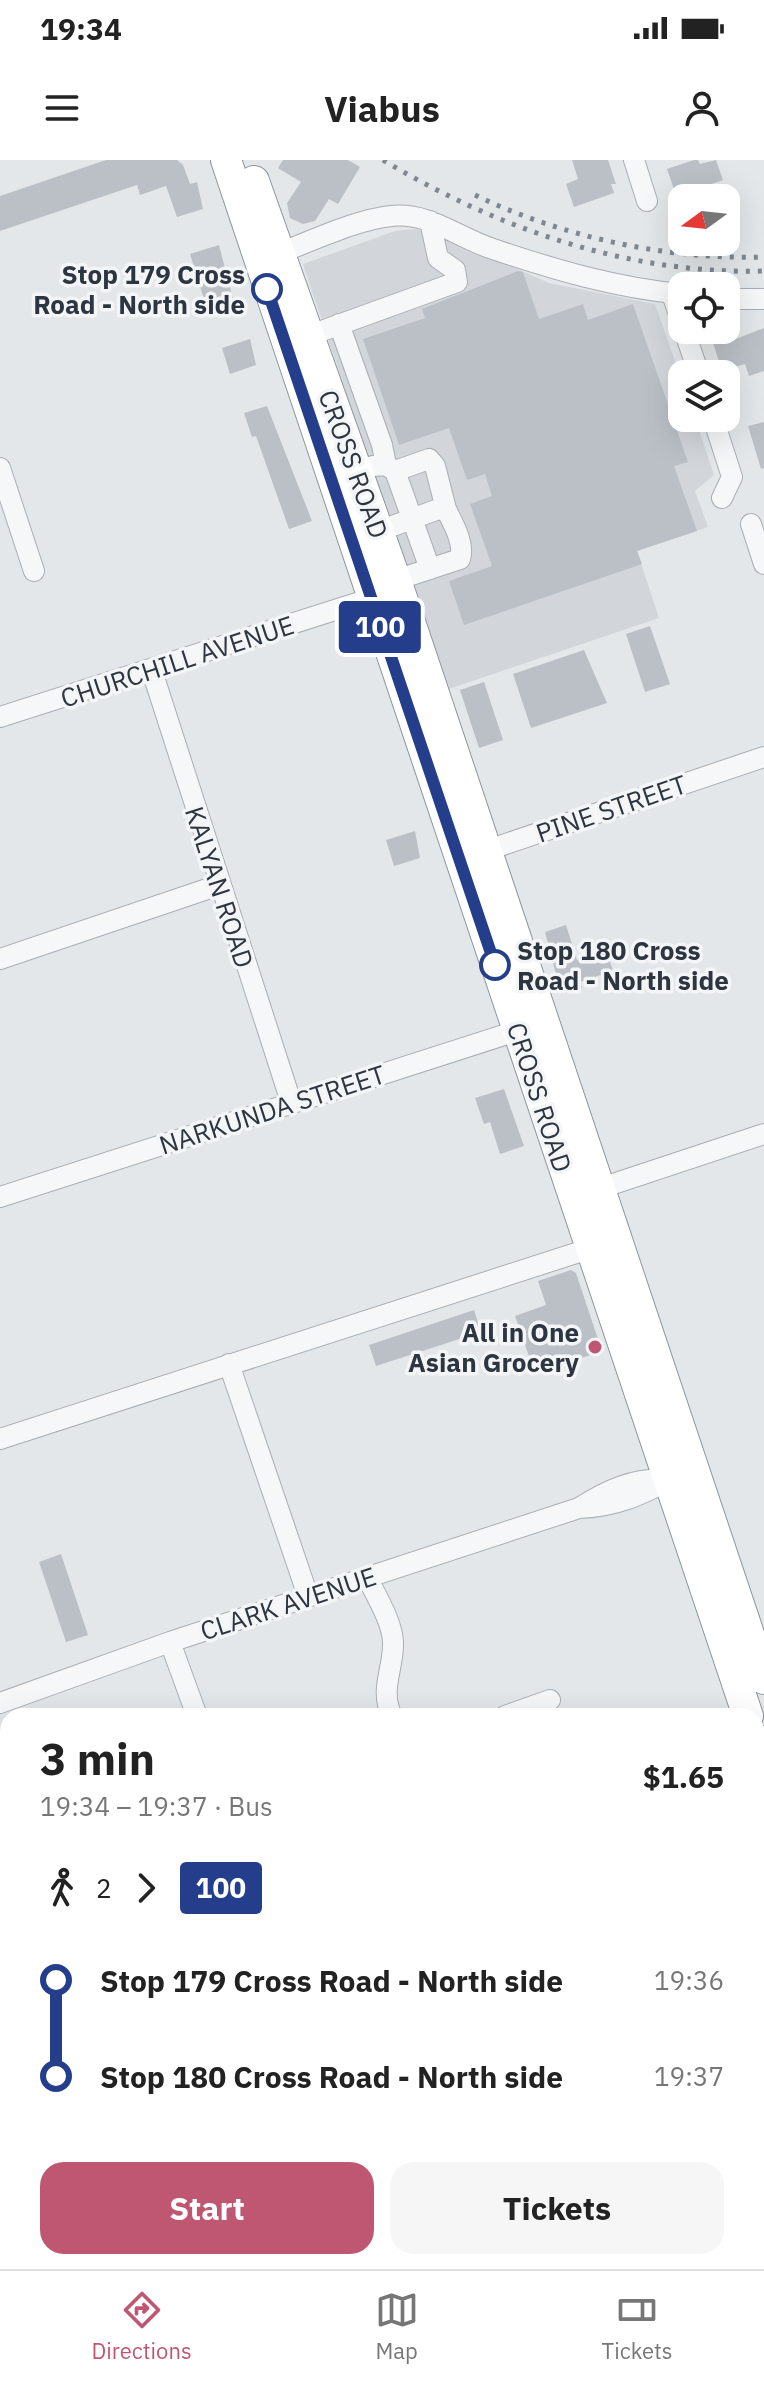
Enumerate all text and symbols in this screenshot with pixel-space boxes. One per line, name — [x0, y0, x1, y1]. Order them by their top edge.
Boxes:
text: 19:34 — [40, 9, 122, 48]
text: Viabus — [324, 85, 440, 132]
icon: menu — [40, 86, 84, 130]
icon: person — [680, 86, 724, 130]
north arrow — [668, 184, 740, 256]
map controls — [668, 184, 740, 432]
place label: Stop 179 Cross Road - North side — [33, 257, 245, 321]
button: locate — [668, 272, 740, 344]
marker: Stop 179 Cross Road - North side — [252, 274, 282, 304]
button: layers — [668, 360, 740, 432]
street label: CROSS ROAD — [311, 385, 397, 543]
line badge: 100 — [334, 601, 426, 653]
street label: CHURCHILL AVENUE — [56, 607, 298, 715]
text: 100 — [355, 608, 405, 645]
street label: PINE STREET — [531, 766, 691, 850]
street label: KALYAN ROAD — [178, 802, 262, 972]
place label: Stop 180 Cross Road - North side — [517, 933, 729, 997]
marker: Stop 180 Cross Road - North side — [480, 950, 510, 980]
street label: CROSS ROAD — [500, 1018, 580, 1176]
street label: NARKUNDA STREET — [155, 1056, 389, 1162]
place label: All in One Asian Grocery — [408, 1315, 579, 1379]
marker: All in One Asian Grocery — [586, 1338, 604, 1356]
street label: CLARK AVENUE — [196, 1559, 380, 1647]
text: 3 min — [40, 1730, 155, 1787]
text: $1.65 — [643, 1757, 724, 1796]
text: 19:34 – 19:37 · Bus — [40, 1789, 273, 1823]
icon: walk — [40, 1866, 84, 1910]
icon: forward — [124, 1866, 168, 1910]
text: 100 — [196, 1869, 246, 1906]
text: 2 — [96, 1871, 112, 1905]
text: Stop 179 Cross Road - North side — [100, 1961, 563, 2000]
text: 19:36 — [654, 1963, 724, 1997]
text: Stop 180 Cross Road - North side — [100, 2057, 563, 2096]
text: 19:37 — [654, 2059, 724, 2093]
button: Start — [40, 2162, 374, 2254]
button: Tickets — [390, 2162, 724, 2254]
tab: Directions — [91, 2288, 192, 2365]
tab: Map — [375, 2288, 419, 2365]
tab: Tickets — [602, 2288, 672, 2365]

